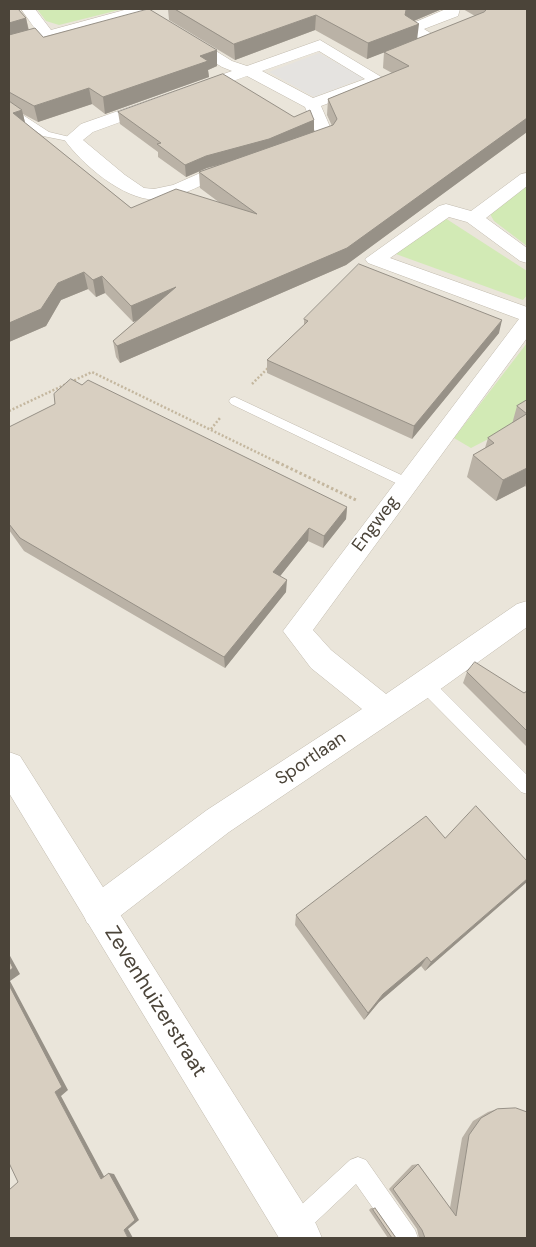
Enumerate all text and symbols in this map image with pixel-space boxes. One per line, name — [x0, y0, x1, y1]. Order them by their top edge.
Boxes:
street label: Engweg — [348, 492, 404, 556]
street label: Sportlaan — [272, 728, 350, 790]
street label: Zevenhuizerstraat — [99, 922, 211, 1082]

